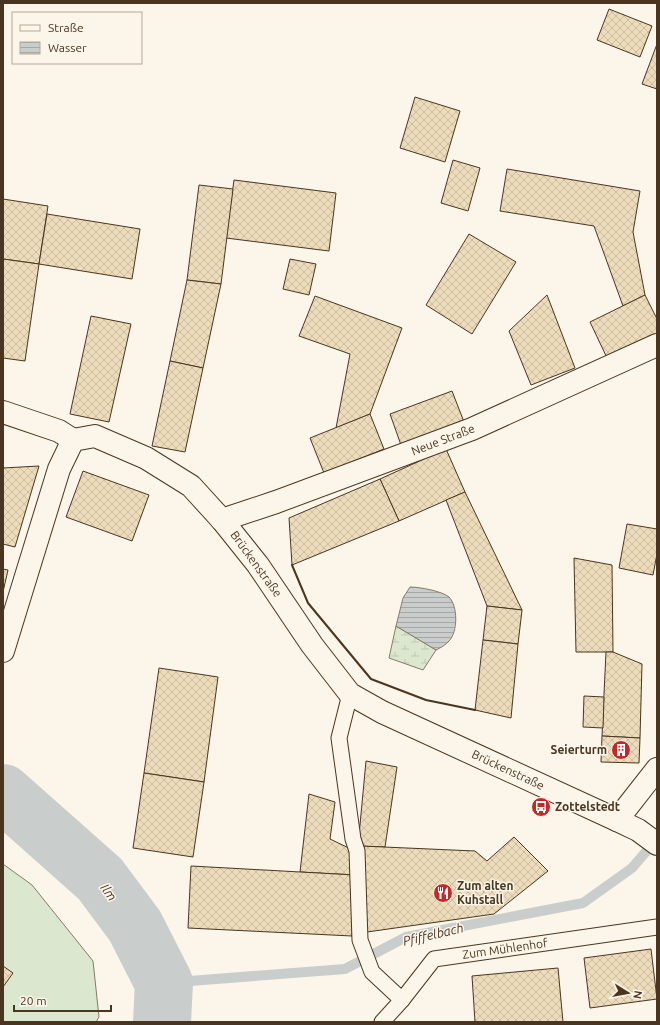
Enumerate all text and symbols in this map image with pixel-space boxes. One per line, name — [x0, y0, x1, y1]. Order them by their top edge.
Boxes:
legend — [12, 12, 142, 64]
text: Straße — [48, 21, 84, 34]
text: Wasser — [48, 41, 87, 54]
street label: Neue Straße — [409, 421, 476, 458]
street label: Brückenstraße — [228, 528, 285, 599]
building icon: Seierturm — [610, 739, 632, 761]
place label: Seierturm — [551, 743, 607, 756]
street label: Brückenstraße — [470, 747, 546, 792]
bus stop icon: Zottelstedt — [530, 796, 552, 818]
place label: Zottelstedt — [555, 800, 620, 813]
place label: Zum alten Kuhstall — [457, 879, 513, 906]
water label: Ilm — [98, 881, 120, 903]
restaurant icon: Zum alten Kuhstall — [432, 882, 454, 904]
water label: Pfiffelbach — [401, 920, 465, 949]
street label: Zum Mühlenhof — [462, 936, 549, 961]
north arrow — [608, 973, 648, 1013]
scale bar — [14, 987, 111, 1013]
text: N — [631, 990, 644, 1000]
text: 20 m — [20, 994, 47, 1007]

